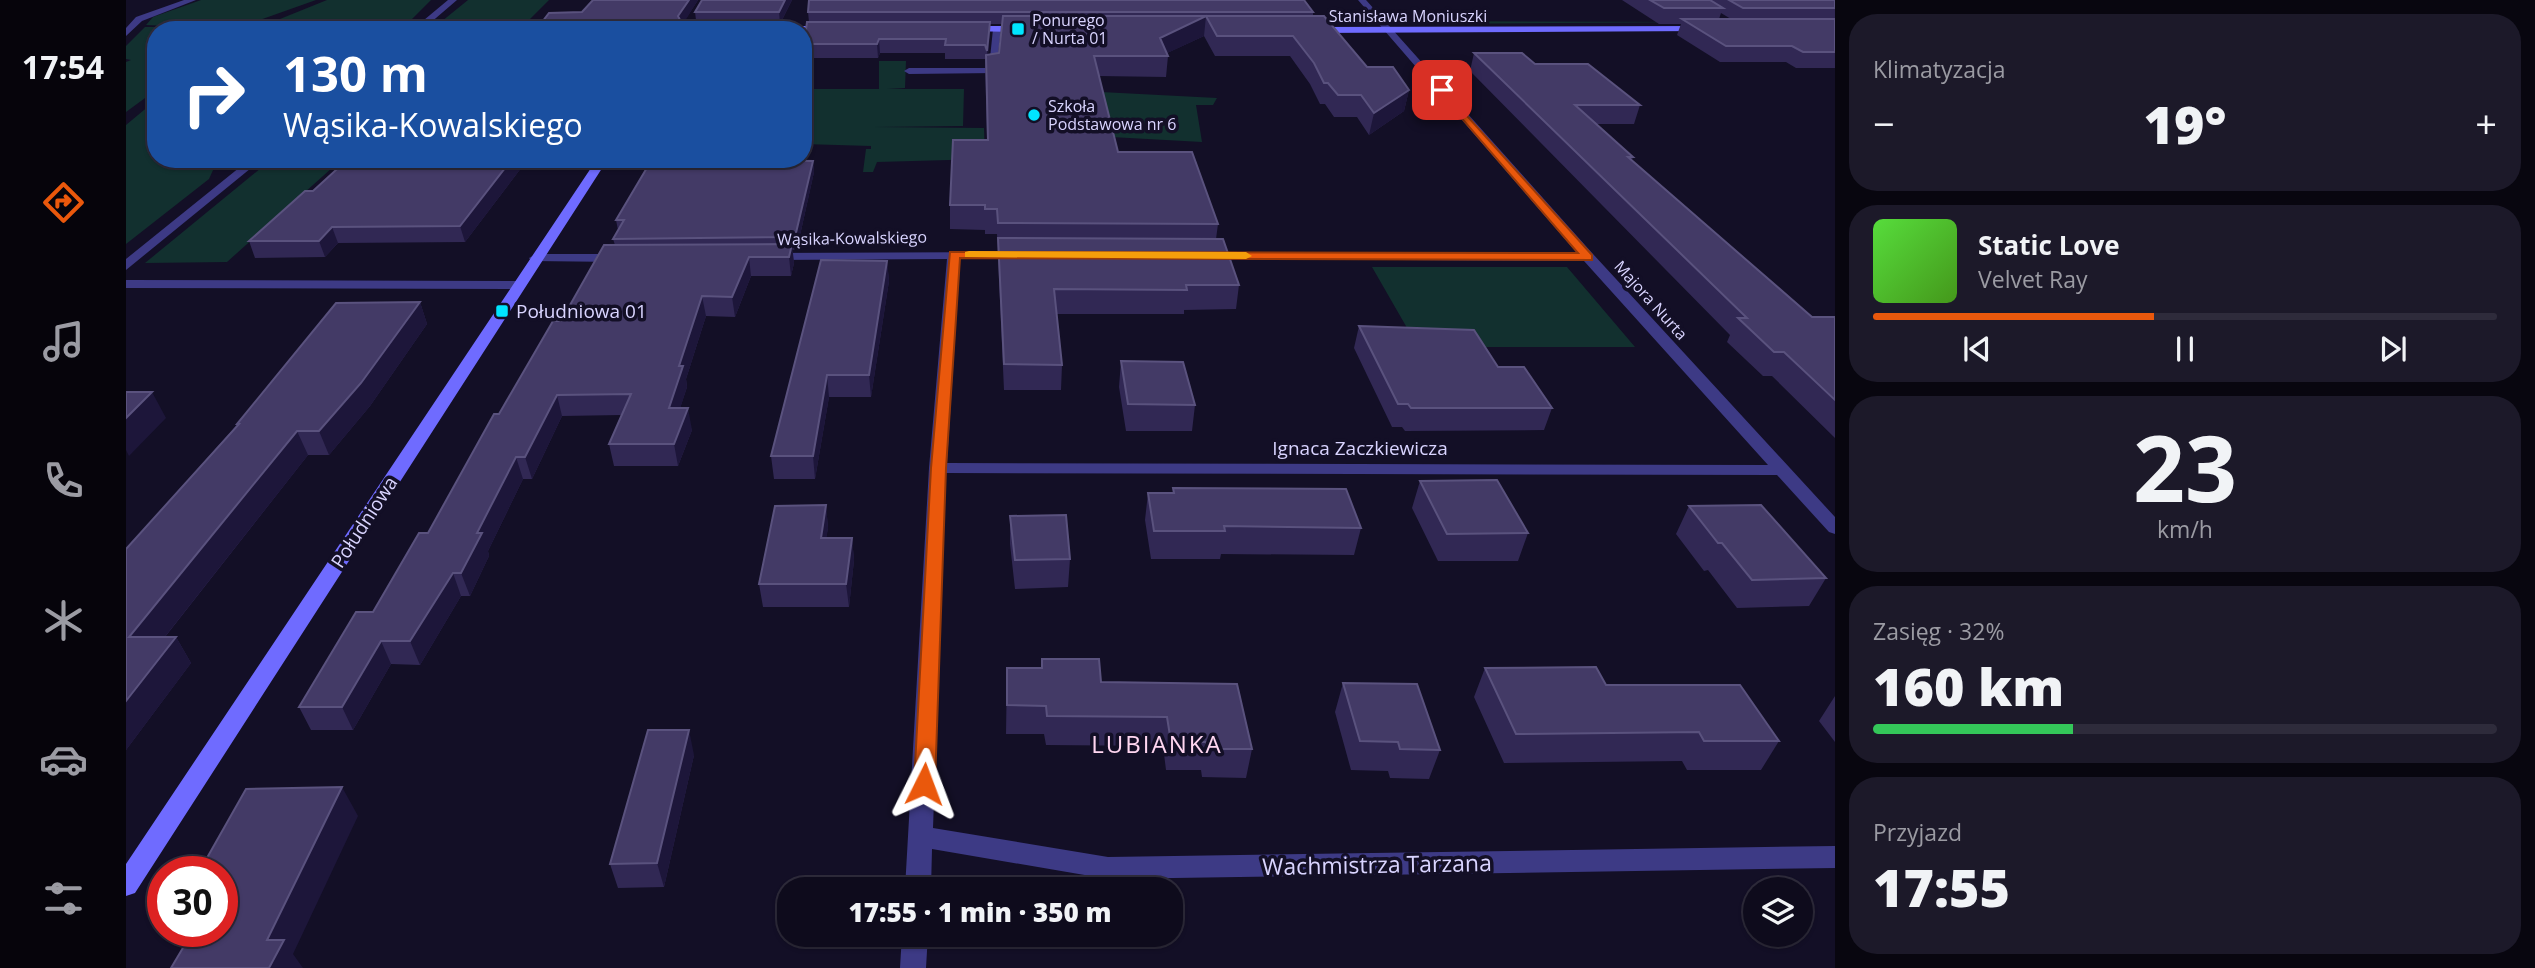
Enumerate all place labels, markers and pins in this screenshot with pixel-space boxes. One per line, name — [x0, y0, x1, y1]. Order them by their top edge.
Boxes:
place label: Ponurego / Nurta 01 — [1032, 9, 1107, 49]
marker: Ponurego / Nurta 01 — [1010, 21, 1026, 37]
pin — [1412, 60, 1472, 120]
place label: Szkoła Podstawowa nr 6 — [1048, 95, 1176, 135]
marker: Szkoła Podstawowa nr 6 — [1026, 107, 1042, 123]
place label: Południowa 01 — [516, 298, 647, 324]
marker: Południowa 01 — [494, 303, 510, 319]

